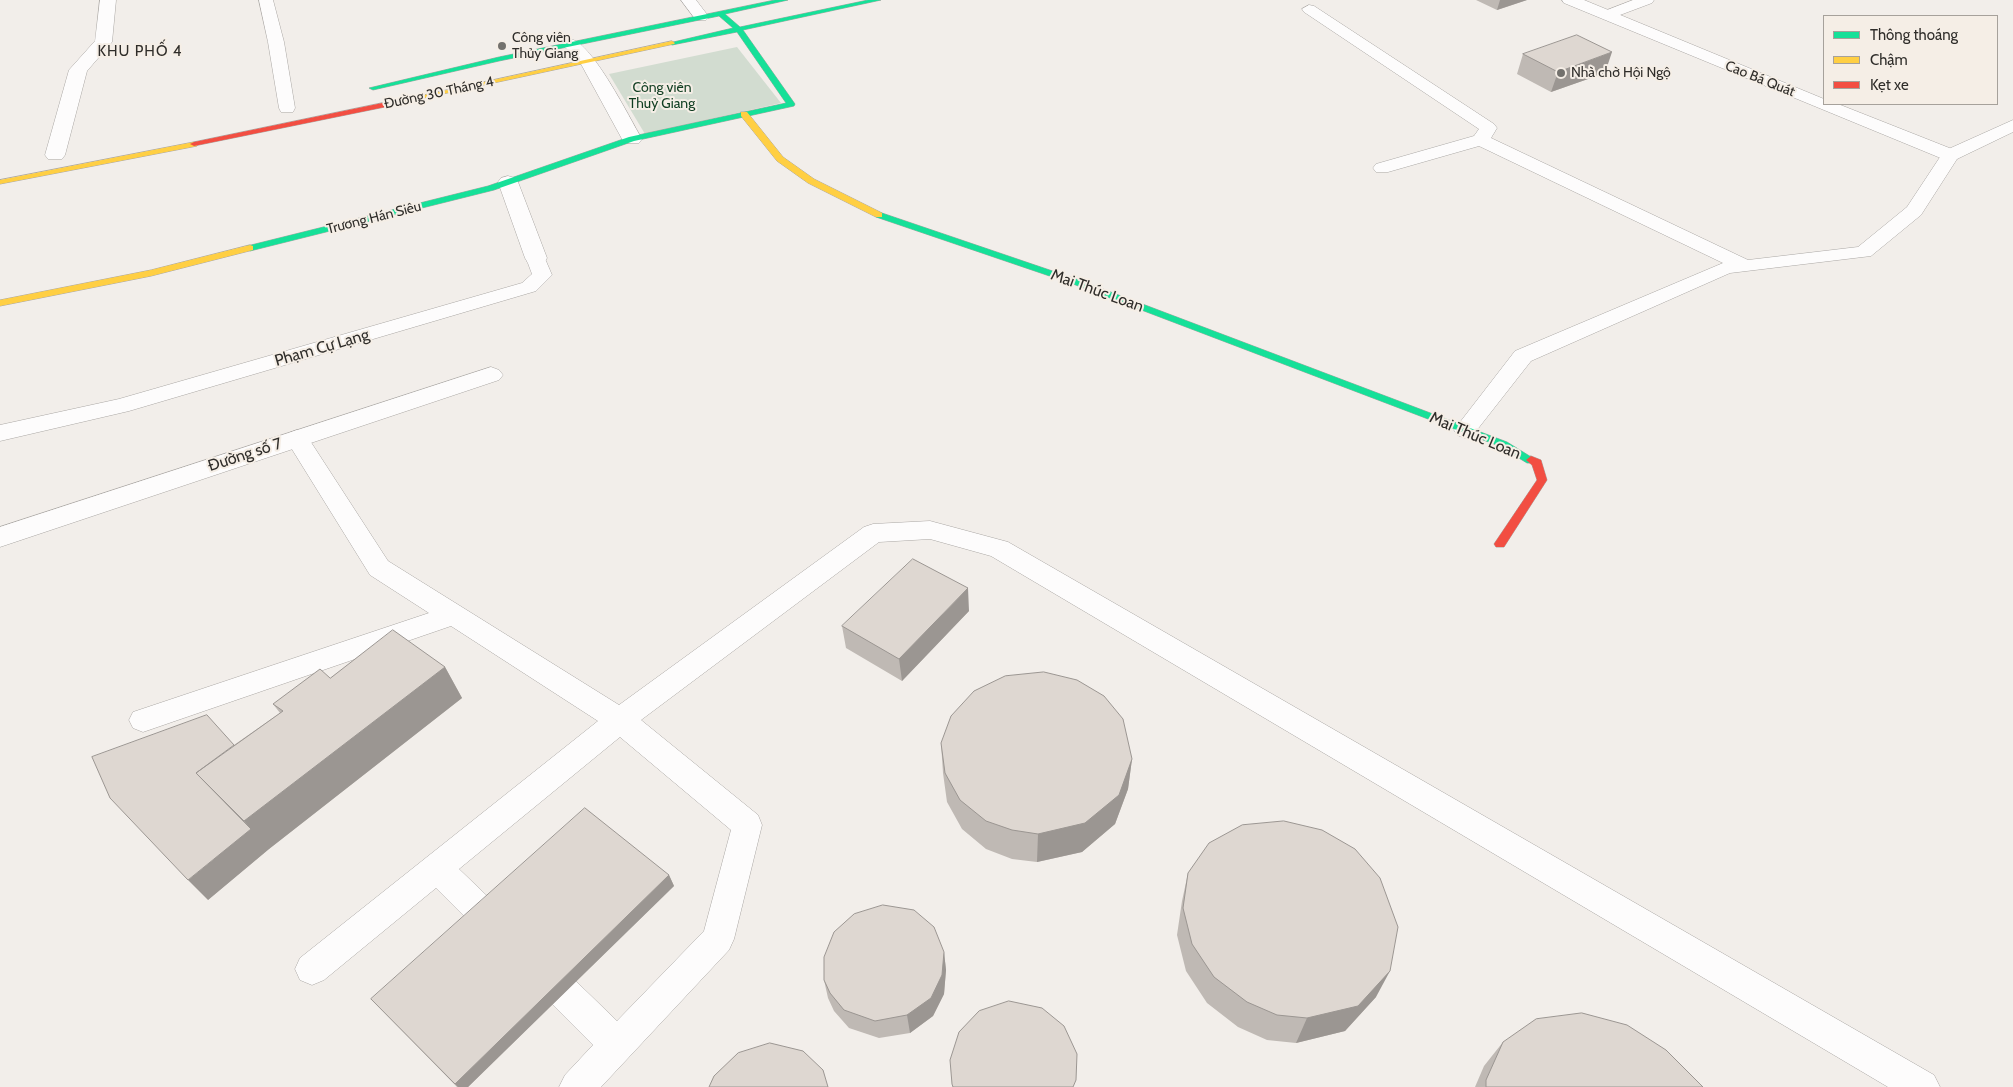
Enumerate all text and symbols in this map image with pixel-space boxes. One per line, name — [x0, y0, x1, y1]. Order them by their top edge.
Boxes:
legend — [1823, 15, 1998, 105]
text: Thông thoáng — [1870, 26, 1958, 44]
place label: Công viên Thủy Giang — [512, 30, 578, 62]
marker: Công viên Thủy Giang — [496, 40, 508, 52]
district label: KHU PHỐ 4 — [96, 43, 184, 61]
text: Chậm — [1870, 51, 1908, 69]
street label: Cao Bá Quát — [1723, 57, 1797, 101]
place label: Nhà chờ Hội Ngộ — [1571, 65, 1671, 81]
marker: Nhà chờ Hội Ngộ — [1555, 67, 1567, 79]
street label: Đường 30 Tháng 4 — [383, 73, 495, 113]
text: Kẹt xe — [1870, 76, 1909, 94]
park label: Công viên Thuỷ Giang — [629, 80, 695, 112]
street label: Trương Hán Siêu — [325, 198, 423, 238]
street label: Mai Thúc Loan — [1048, 265, 1146, 317]
street label: Phạm Cự Lạng — [273, 325, 371, 371]
street label: Mai Thúc Loan — [1427, 408, 1523, 464]
street label: Đường số 7 — [206, 434, 284, 476]

